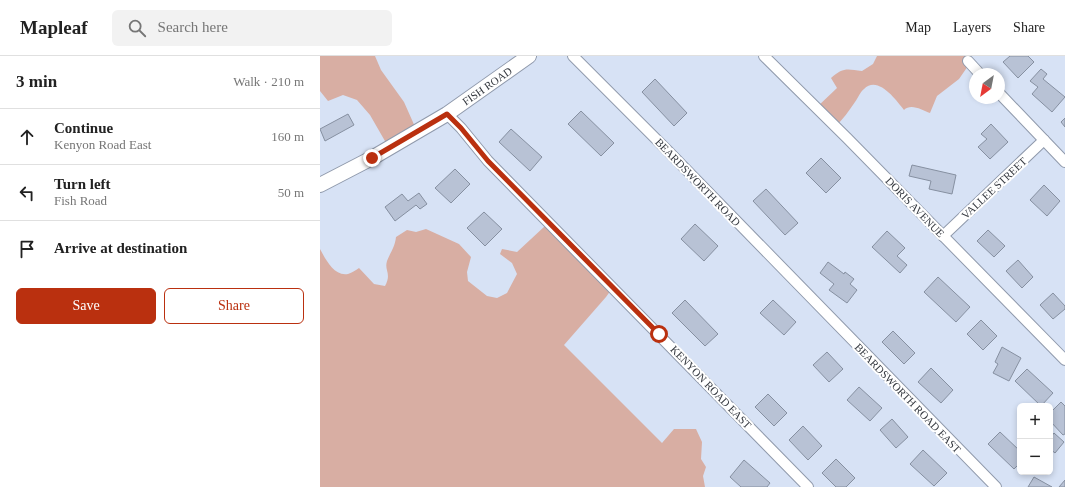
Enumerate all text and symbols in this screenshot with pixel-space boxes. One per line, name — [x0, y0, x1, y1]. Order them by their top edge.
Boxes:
search box — [112, 10, 392, 46]
text: Mapleaf — [20, 17, 88, 38]
icon: search — [126, 17, 148, 39]
text: Search here — [158, 19, 228, 35]
text: Map — [905, 20, 931, 35]
text: Layers — [953, 20, 991, 35]
text: Share — [1013, 20, 1045, 35]
street label: FISH ROAD — [460, 64, 514, 107]
north arrow — [969, 68, 1005, 104]
text: 3 min — [16, 72, 57, 91]
text: Walk · 210 m — [233, 74, 304, 89]
text: Continue — [54, 120, 113, 136]
icon: ahead — [16, 126, 38, 148]
text: 160 m — [271, 129, 304, 144]
street label: BEARDSWORTH ROAD — [653, 136, 743, 228]
text: Kenyon Road East — [54, 137, 151, 152]
route end — [363, 149, 381, 167]
street label: VALLEE STREET — [959, 155, 1029, 221]
street label: DORIS AVENUE — [883, 174, 947, 240]
text: Turn left — [54, 176, 111, 192]
icon: left — [16, 182, 38, 204]
text: 50 m — [278, 185, 304, 200]
text: Fish Road — [54, 193, 107, 208]
icon: arrive — [16, 238, 38, 260]
text: Arrive at destination — [54, 240, 187, 256]
button: Save — [16, 288, 156, 324]
button: Share — [164, 288, 304, 324]
route start — [650, 325, 668, 343]
street label: BEARDSWORTH ROAD EAST — [853, 341, 964, 455]
street label: KENYON ROAD EAST — [668, 343, 754, 431]
map controls — [1017, 403, 1053, 475]
button: + — [1017, 403, 1053, 439]
button: − — [1017, 439, 1053, 475]

